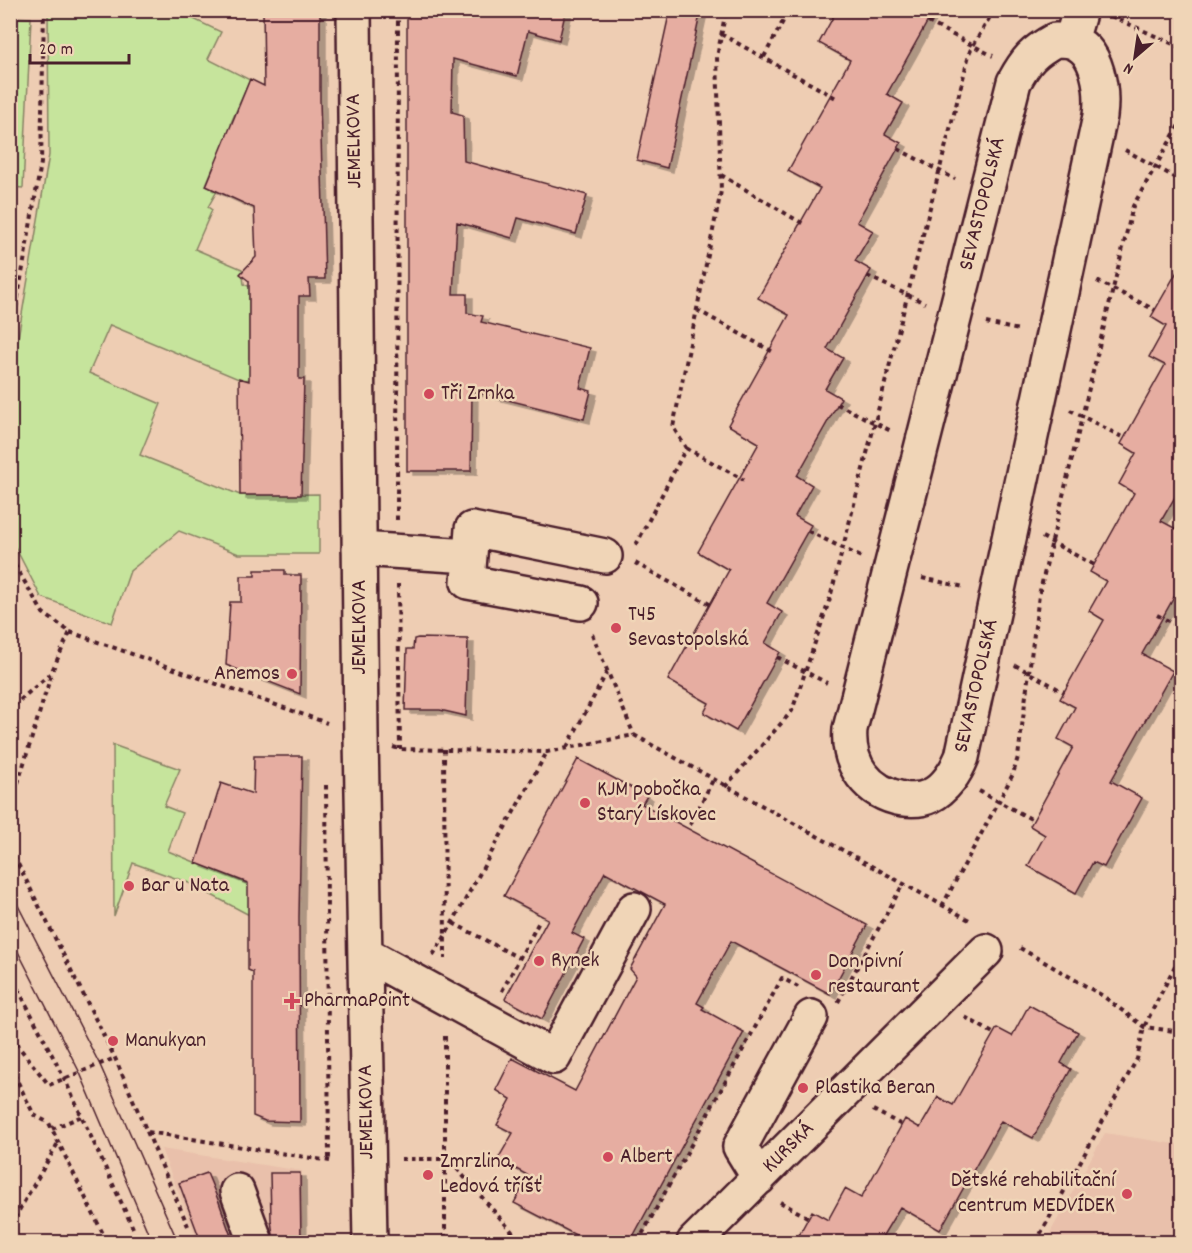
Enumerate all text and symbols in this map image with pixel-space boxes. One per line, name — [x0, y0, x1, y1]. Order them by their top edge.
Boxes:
scale bar — [30, 27, 129, 65]
north arrow — [1105, 27, 1165, 87]
text: 20 m — [39, 38, 73, 63]
text: N — [1120, 56, 1138, 80]
street label: JEMELKOVA — [339, 93, 371, 189]
street label: SEVASTOPOLSKÁ — [951, 134, 1015, 274]
place label: Tři Zrnka — [441, 379, 515, 410]
marker: Tři Zrnka — [422, 387, 436, 401]
street label: JEMELKOVA — [345, 579, 376, 675]
place label: T45 Sevastopolská — [628, 600, 748, 656]
street label: SEVASTOPOLSKÁ — [947, 616, 1007, 756]
marker: T45 Sevastopolská — [609, 621, 623, 635]
place label: Anemos — [214, 659, 280, 690]
marker: Anemos — [285, 667, 299, 681]
place label: KJM pobočka Starý Lískovec — [597, 775, 716, 831]
marker: KJM pobočka Starý Lískovec — [578, 796, 592, 810]
place label: Bar u Nata — [141, 871, 230, 902]
marker: Bar u Nata — [122, 879, 136, 893]
place label: Rynek — [551, 946, 600, 977]
place label: Don pivní restaurant — [828, 947, 920, 1003]
marker: Rynek — [532, 954, 546, 968]
marker: Don pivní restaurant — [809, 968, 823, 982]
place label: PharmaPoint — [304, 986, 410, 1017]
marker: PharmaPoint — [285, 994, 299, 1008]
place label: Manukyan — [125, 1026, 206, 1057]
marker: Manukyan — [106, 1034, 120, 1048]
street label: JEMELKOVA — [351, 1064, 383, 1160]
place label: Plastika Beran — [815, 1073, 935, 1104]
marker: Plastika Beran — [796, 1081, 810, 1095]
street label: KURSKÁ — [756, 1115, 822, 1181]
place label: Albert — [620, 1142, 673, 1173]
place label: Zmrzlina, Ledová tříšť — [440, 1147, 542, 1203]
marker: Albert — [601, 1150, 615, 1164]
place label: Dětské rehabilitační centrum MEDVÍDEK — [951, 1166, 1117, 1222]
marker: Zmrzlina, Ledová tříšť — [421, 1168, 435, 1182]
marker: Dětské rehabilitační centrum MEDVÍDEK — [1120, 1187, 1134, 1201]

